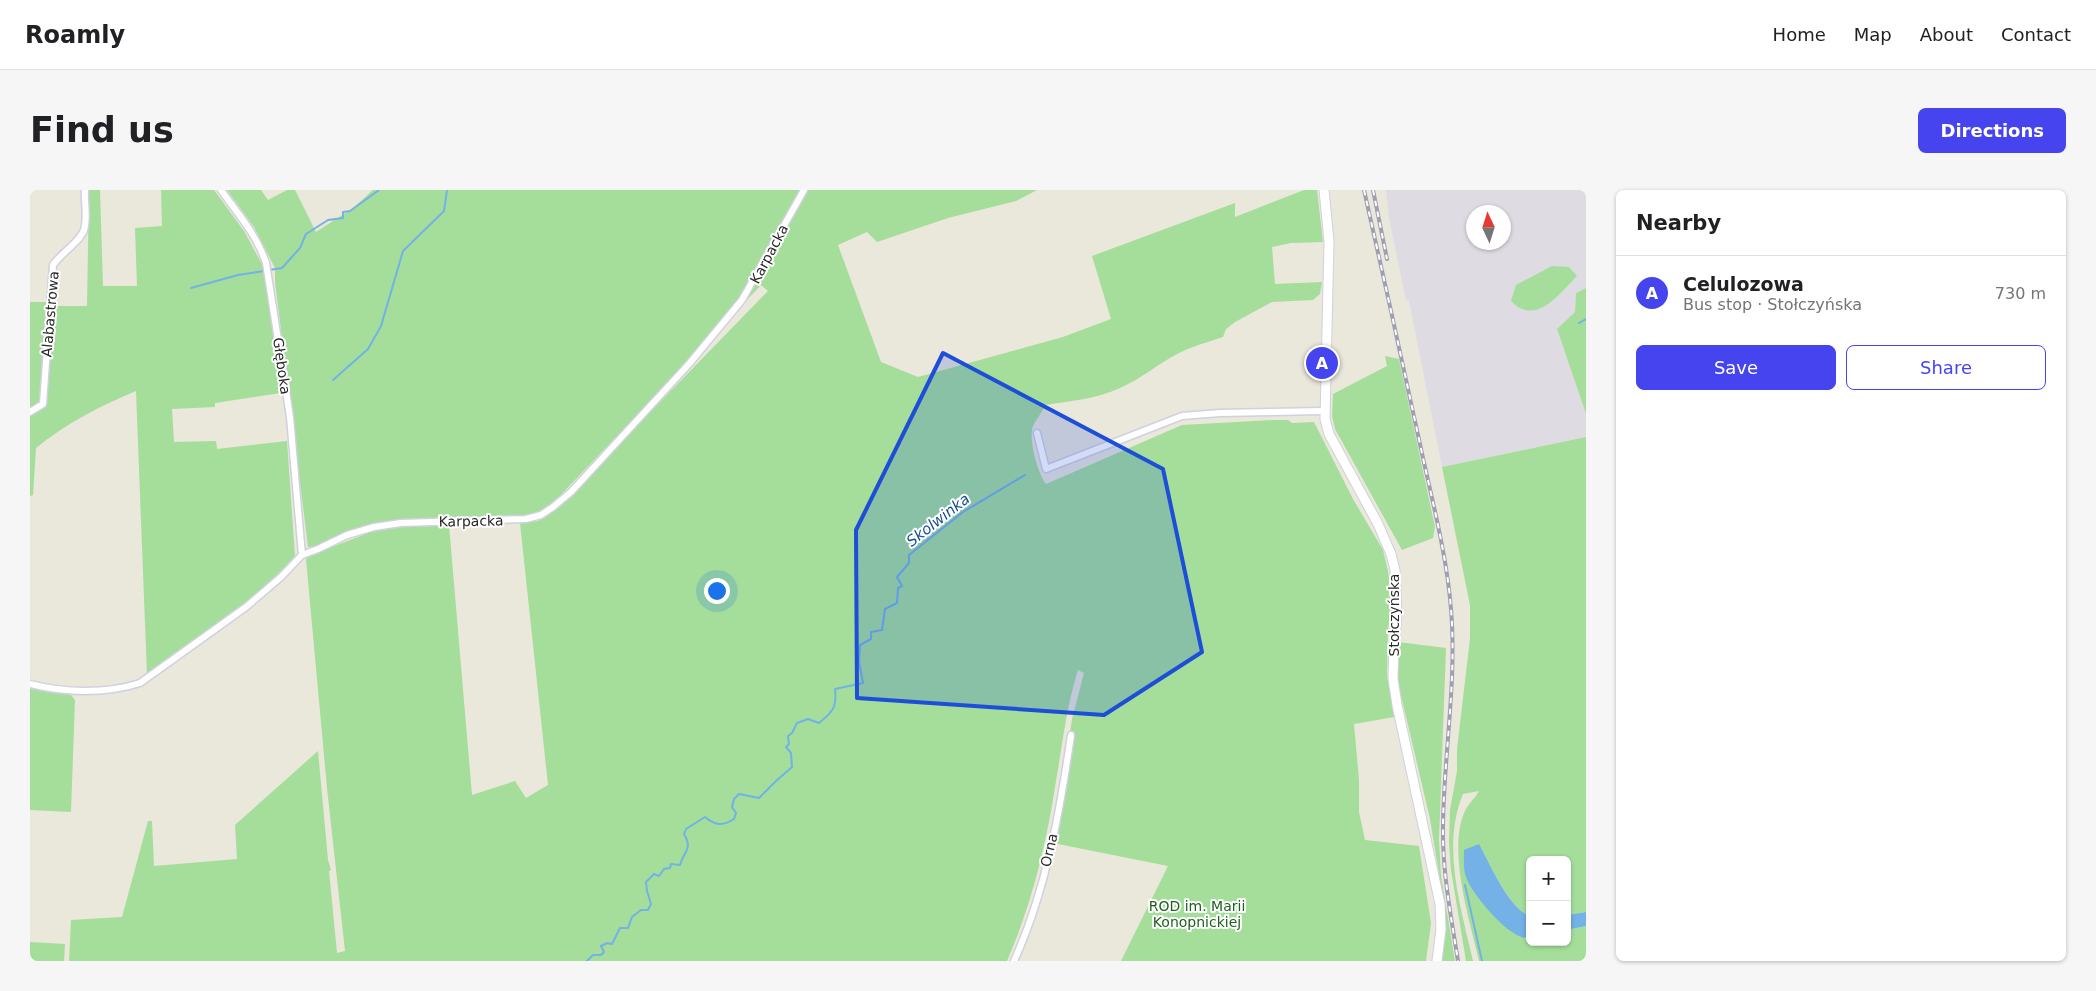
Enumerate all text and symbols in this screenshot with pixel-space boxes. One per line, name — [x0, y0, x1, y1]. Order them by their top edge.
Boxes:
text: Roamly — [25, 21, 125, 49]
text: Home — [1773, 24, 1826, 45]
text: Map — [1854, 24, 1892, 45]
text: About — [1920, 24, 1973, 45]
text: Contact — [2001, 24, 2071, 45]
button: Directions — [1918, 108, 2066, 153]
text: Find us — [30, 110, 174, 150]
north arrow — [1466, 205, 1511, 250]
text: Nearby — [1636, 211, 1721, 235]
street label: Karpacka — [747, 222, 791, 286]
street label: Alabastrowa — [38, 270, 62, 358]
text: Celulozowa — [1683, 273, 1804, 295]
text: A — [1646, 284, 1658, 303]
text: 730 m — [1995, 284, 2046, 303]
text: Bus stop · Stołczyńska — [1683, 295, 1862, 314]
street label: Głęboka — [270, 336, 294, 396]
pin: A — [1306, 344, 1338, 382]
button: Save — [1636, 345, 1836, 390]
button: Share — [1846, 345, 2046, 390]
water label: Skolwinka — [903, 490, 973, 550]
street label: Karpacka — [438, 512, 504, 530]
street label: Stołczyńska — [1386, 574, 1402, 656]
your location — [704, 578, 730, 604]
street label: Orna — [1037, 832, 1061, 868]
map controls — [1526, 856, 1571, 946]
button: + — [1526, 856, 1571, 901]
park label: ROD im. Marii Konopnickiej — [1149, 898, 1245, 930]
button: − — [1526, 901, 1571, 946]

